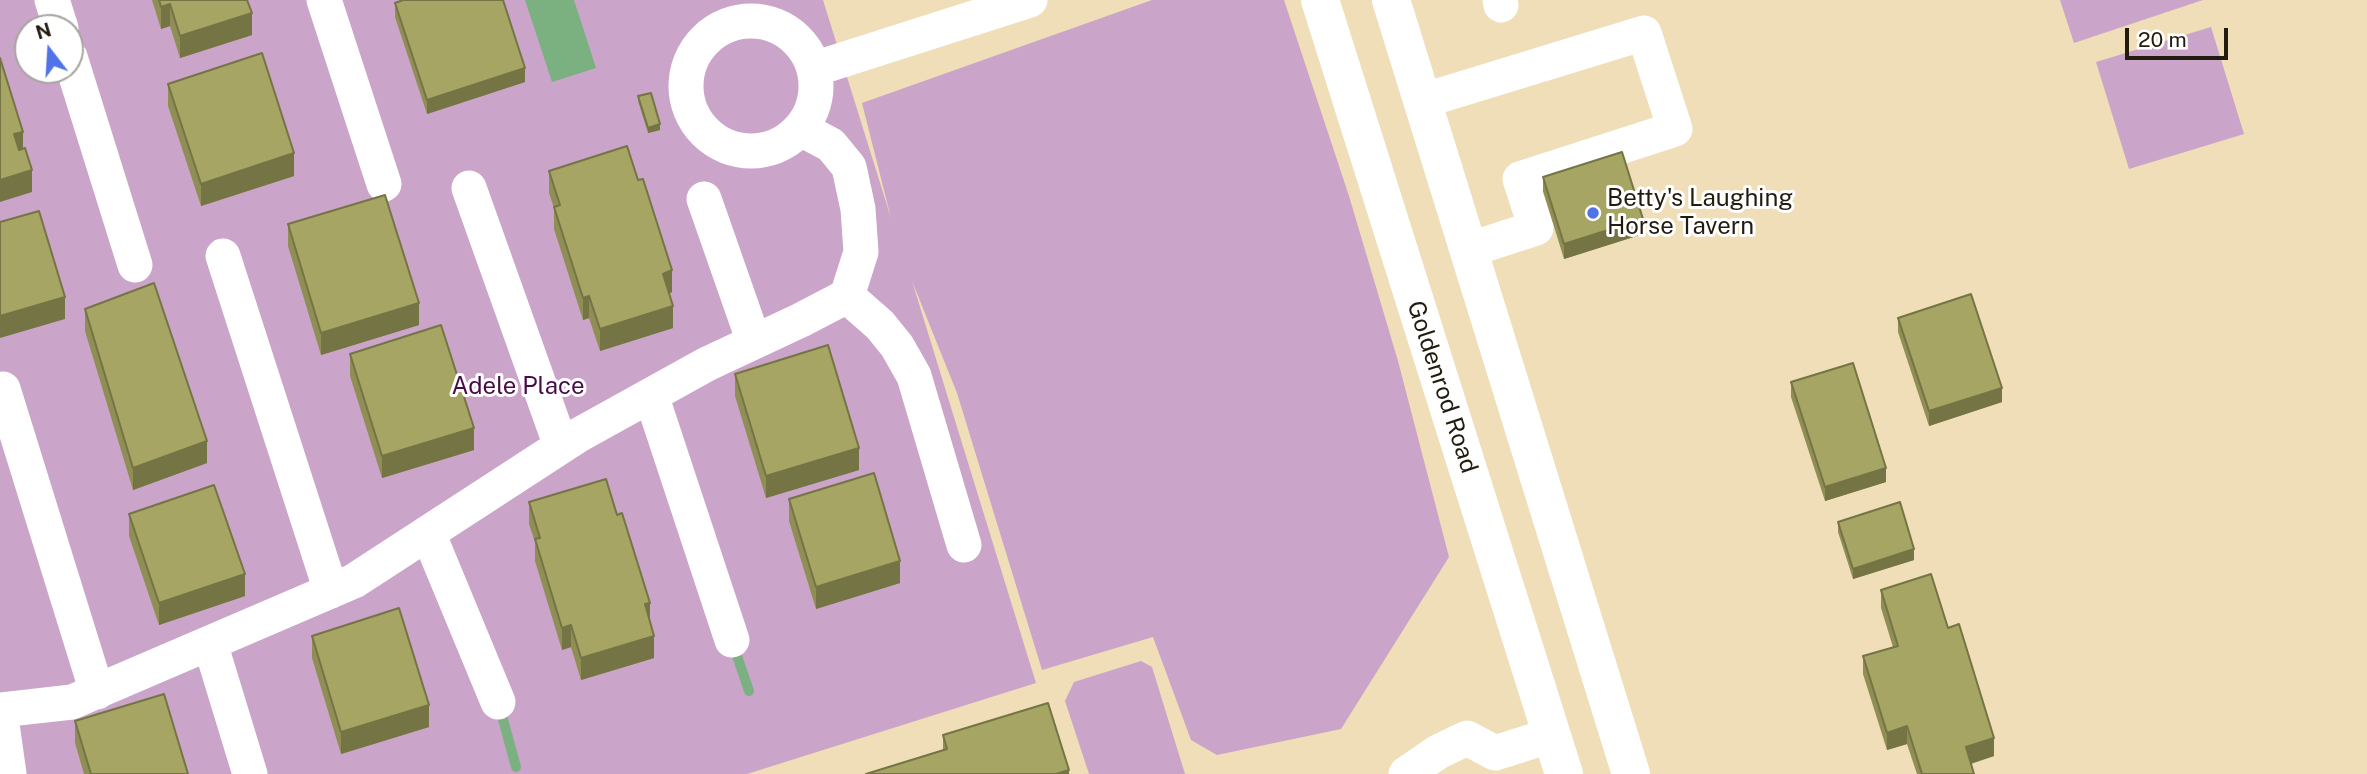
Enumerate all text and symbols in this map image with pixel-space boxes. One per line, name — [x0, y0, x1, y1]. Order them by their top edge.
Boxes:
north arrow — [14, 14, 84, 84]
scale bar — [2129, 14, 2232, 58]
text: N — [33, 18, 54, 44]
text: 20 m — [2138, 27, 2187, 52]
place label: Betty's Laughing Horse Tavern — [1607, 185, 1793, 241]
marker: Betty's Laughing Horse Tavern — [1585, 205, 1601, 221]
street label: Goldenrod Road — [1401, 297, 1483, 477]
park label: Adele Place — [452, 373, 584, 401]

